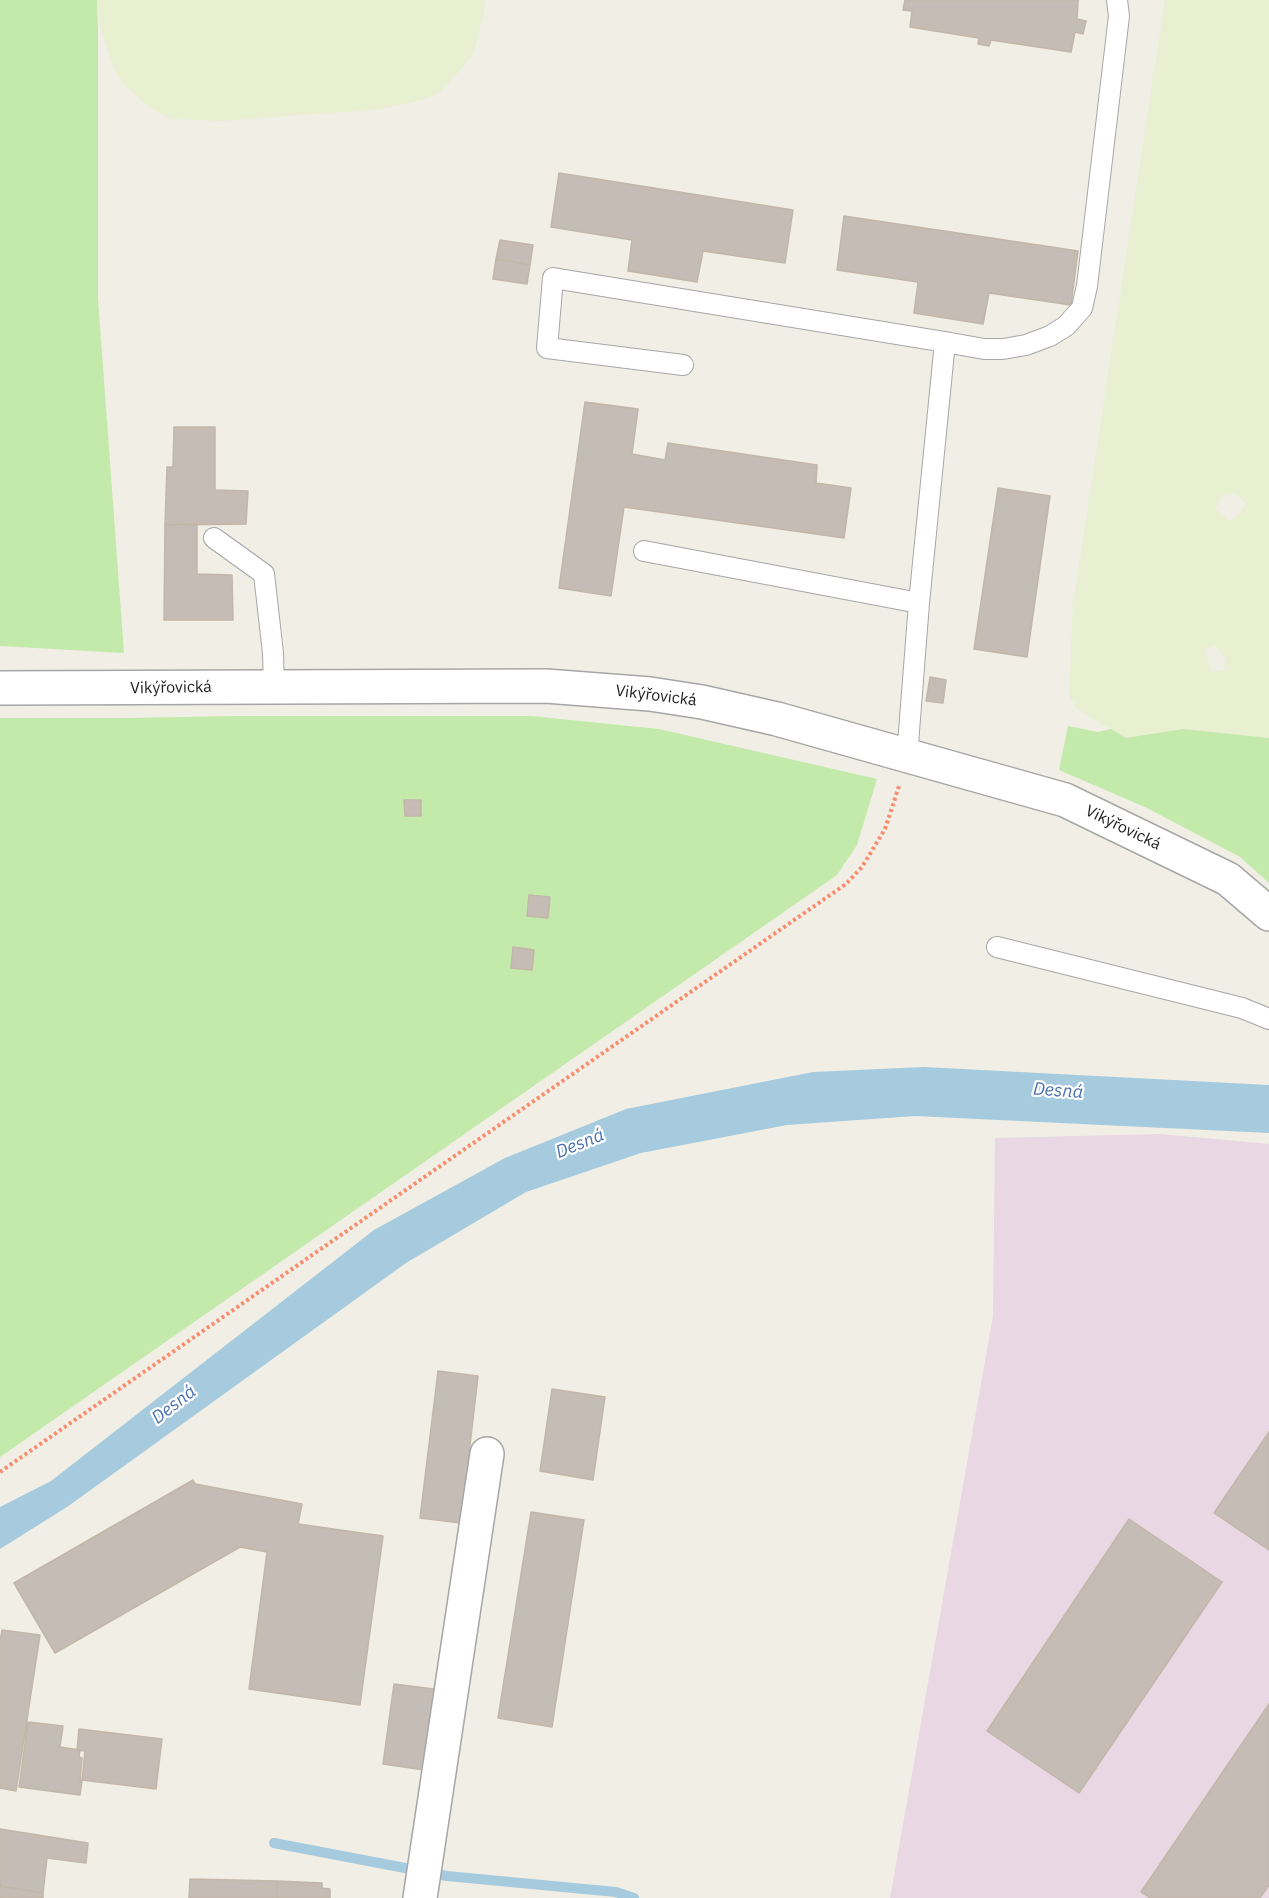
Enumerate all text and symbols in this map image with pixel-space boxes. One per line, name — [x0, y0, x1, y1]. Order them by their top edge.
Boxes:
street label: Vikýřovická — [130, 678, 212, 698]
street label: Vikýřovická — [614, 681, 698, 711]
street label: Vikýřovická — [1082, 801, 1164, 855]
water label: Desná — [1032, 1078, 1084, 1104]
water label: Desná — [553, 1125, 607, 1163]
water label: Desná — [148, 1381, 200, 1429]

